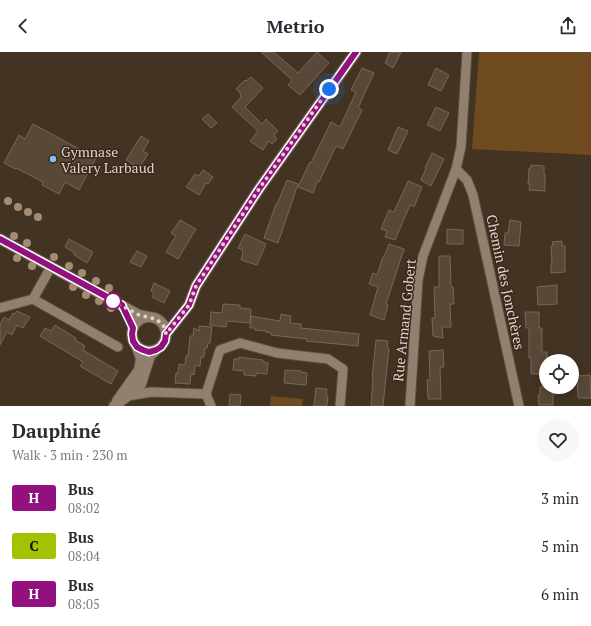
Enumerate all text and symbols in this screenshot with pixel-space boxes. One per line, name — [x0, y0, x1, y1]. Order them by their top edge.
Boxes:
text: Metrio — [266, 14, 325, 38]
icon: back — [12, 15, 34, 37]
icon: share — [557, 15, 579, 37]
your location — [319, 79, 339, 99]
place label: Gymnase Valery Larbaud — [61, 142, 155, 177]
marker: Gymnase Valery Larbaud — [48, 154, 58, 164]
street label: Chemin des Jonchères — [482, 213, 530, 351]
street label: Rue Armand Gobert — [388, 257, 420, 382]
unlabelled marker — [104, 292, 122, 310]
map controls — [539, 354, 579, 394]
button: locate — [539, 354, 579, 394]
text: Dauphiné — [12, 418, 101, 443]
button: heart — [537, 419, 579, 461]
text: Walk · 3 min · 230 m — [12, 446, 127, 464]
text: Bus — [68, 479, 94, 499]
text: H — [29, 488, 39, 507]
text: 3 min — [541, 488, 579, 508]
text: 08:02 — [68, 499, 100, 517]
text: Bus — [68, 527, 94, 547]
text: C — [29, 536, 39, 555]
text: 5 min — [541, 536, 579, 556]
text: 08:04 — [68, 547, 100, 565]
text: Bus — [68, 575, 94, 595]
text: H — [29, 584, 39, 603]
text: 6 min — [541, 584, 579, 604]
text: 08:05 — [68, 595, 100, 613]

